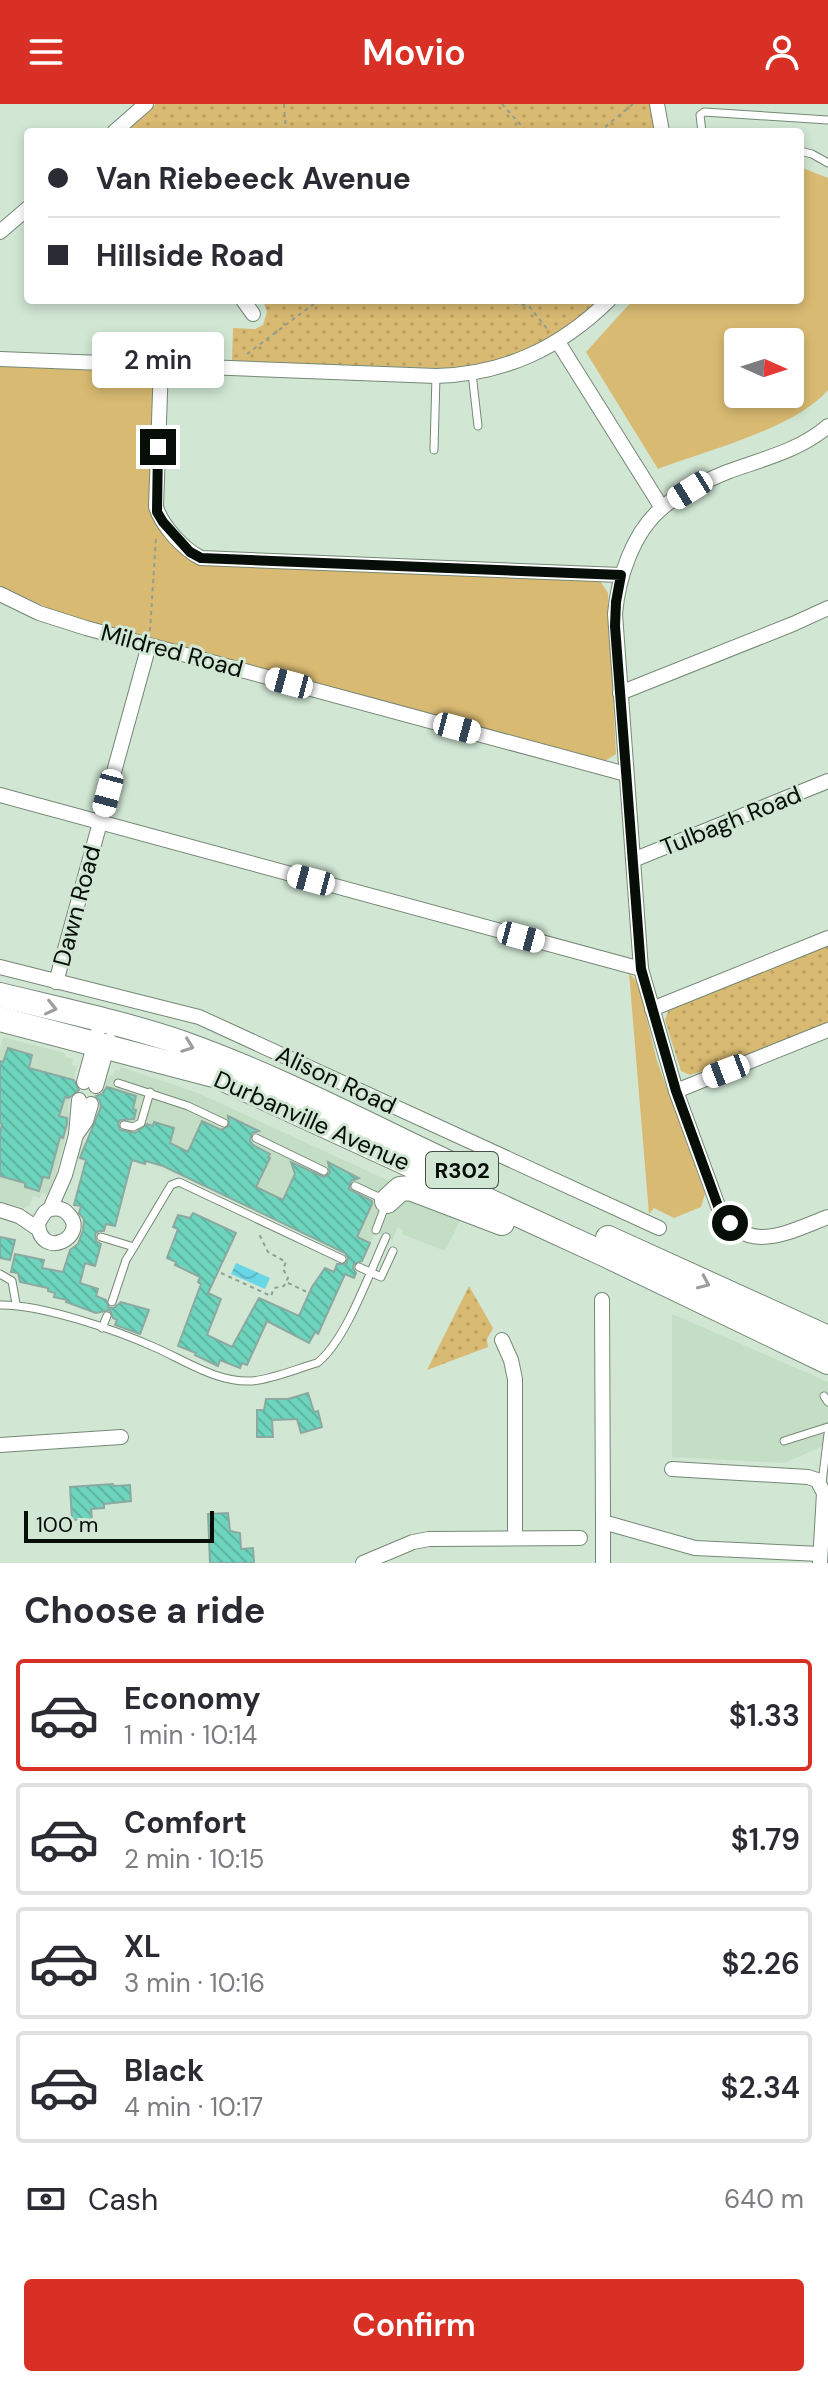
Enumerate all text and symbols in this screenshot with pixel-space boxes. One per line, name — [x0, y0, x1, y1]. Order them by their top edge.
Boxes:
text: Movio — [362, 29, 466, 76]
icon: menu — [24, 30, 68, 74]
icon: person — [760, 30, 804, 74]
text: Van Riebeeck Avenue — [96, 159, 411, 198]
text: Hillside Road — [96, 236, 284, 275]
north arrow — [724, 328, 804, 408]
map controls — [724, 328, 804, 408]
callout: 2 min — [92, 331, 224, 387]
text: 2 min — [124, 343, 192, 377]
route end — [140, 429, 176, 465]
car — [663, 467, 717, 513]
street label: Mildred Road — [98, 617, 247, 684]
car — [263, 665, 315, 701]
car — [431, 710, 483, 746]
car — [90, 767, 126, 819]
street label: Tulbagh Road — [656, 778, 806, 863]
street label: Dawn Road — [46, 842, 107, 970]
car — [285, 862, 337, 898]
car — [495, 919, 547, 955]
one-way arrow — [43, 998, 57, 1015]
one-way arrow — [180, 1036, 194, 1053]
street label: Alison Road — [271, 1038, 401, 1121]
car — [699, 1051, 753, 1091]
street label: Durbanville Avenue — [209, 1063, 415, 1178]
road number: R302 — [426, 1152, 498, 1188]
route start — [712, 1205, 748, 1241]
one-way arrow — [696, 1273, 711, 1289]
scale bar — [24, 1507, 214, 1543]
text: 100 m — [36, 1510, 98, 1539]
text: Choose a ride — [24, 1587, 265, 1634]
icon: car — [28, 1679, 100, 1751]
text: Economy — [124, 1679, 261, 1718]
text: $1.33 — [729, 1696, 800, 1735]
text: 1 min · 10:14 — [124, 1718, 257, 1752]
icon: car — [28, 1803, 100, 1875]
text: Comfort — [124, 1803, 247, 1842]
text: $1.79 — [731, 1820, 800, 1859]
text: 2 min · 10:15 — [124, 1842, 264, 1876]
icon: car — [28, 1927, 100, 1999]
text: XL — [124, 1927, 161, 1966]
text: $2.26 — [721, 1944, 800, 1983]
text: 3 min · 10:16 — [124, 1966, 265, 2000]
icon: car — [28, 2051, 100, 2123]
text: Black — [124, 2051, 204, 2090]
text: $2.34 — [721, 2068, 800, 2107]
text: 4 min · 10:17 — [124, 2090, 263, 2124]
icon: cash — [24, 2177, 68, 2221]
text: Cash — [88, 2180, 158, 2219]
text: 640 m — [724, 2182, 804, 2216]
button: Confirm — [24, 2279, 804, 2371]

